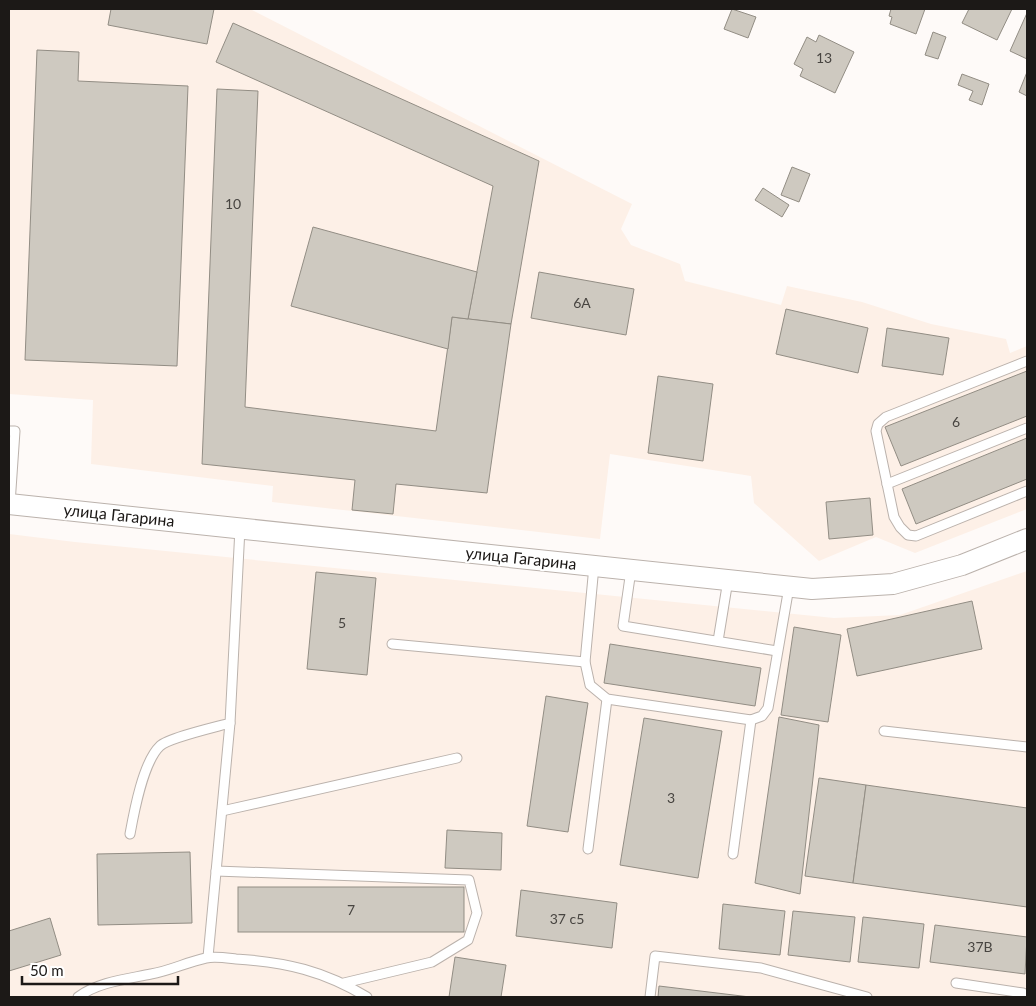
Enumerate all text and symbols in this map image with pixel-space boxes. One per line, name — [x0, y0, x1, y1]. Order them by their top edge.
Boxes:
house number: 13 — [816, 49, 832, 66]
house number: 10 — [225, 195, 241, 212]
house number: 6А — [573, 294, 591, 311]
house number: 6 — [952, 413, 960, 430]
street label: улица Гагарина — [63, 499, 176, 530]
street label: улица Гагарина — [465, 542, 578, 573]
house number: 5 — [338, 614, 346, 631]
house number: 3 — [667, 789, 675, 806]
house number: 7 — [347, 901, 355, 918]
house number: 37 c5 — [550, 910, 584, 927]
house number: 37В — [967, 938, 993, 955]
scale bar — [22, 954, 179, 986]
text: 50 m — [30, 961, 64, 979]

